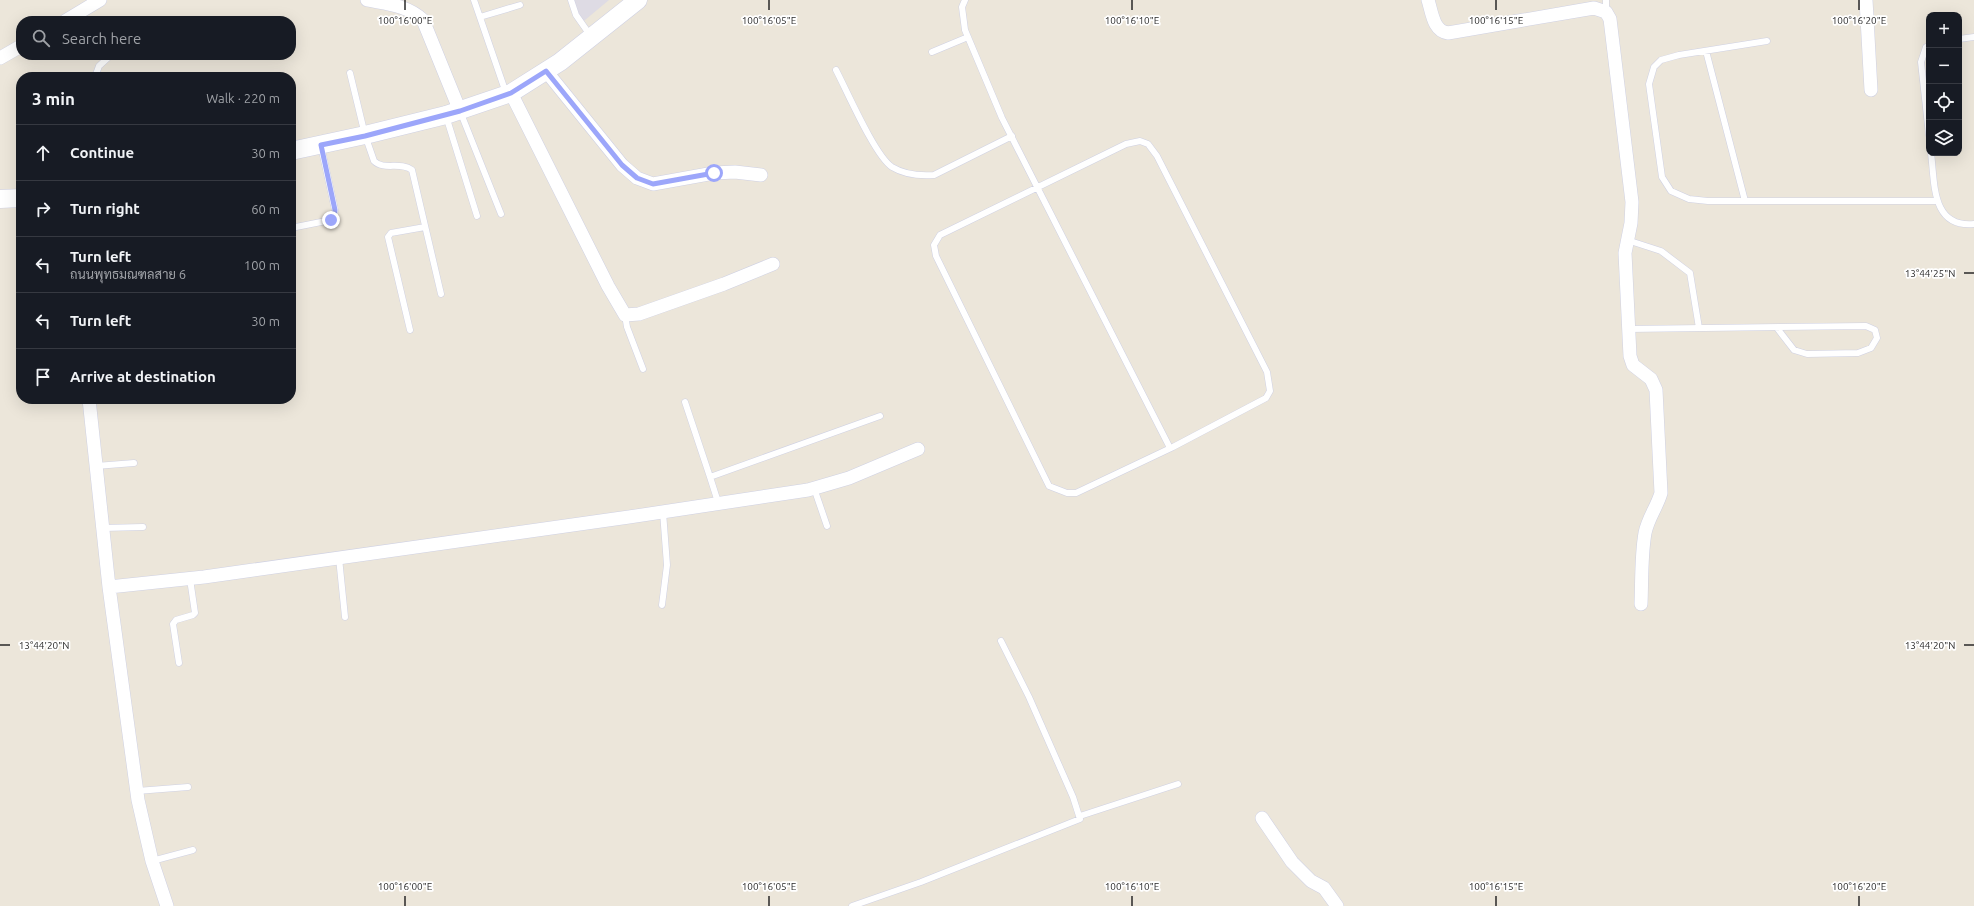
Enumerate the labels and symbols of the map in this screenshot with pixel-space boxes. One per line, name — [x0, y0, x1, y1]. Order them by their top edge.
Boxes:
text: 100°16'00"E — [378, 15, 433, 26]
text: 100°16'05"E — [742, 15, 797, 26]
text: 100°16'10"E — [1105, 15, 1160, 26]
text: 100°16'15"E — [1469, 15, 1524, 26]
text: 100°16'20"E — [1832, 15, 1887, 26]
route start — [705, 164, 723, 182]
route end — [322, 211, 340, 229]
text: 13°44'25"N — [1905, 268, 1955, 279]
text: 13°44'20"N — [19, 640, 69, 651]
text: 13°44'20"N — [1905, 640, 1955, 651]
text: 100°16'00"E — [378, 881, 433, 892]
text: 100°16'05"E — [742, 881, 797, 892]
text: 100°16'10"E — [1105, 881, 1160, 892]
text: 100°16'15"E — [1469, 881, 1524, 892]
text: 100°16'20"E — [1832, 881, 1887, 892]

